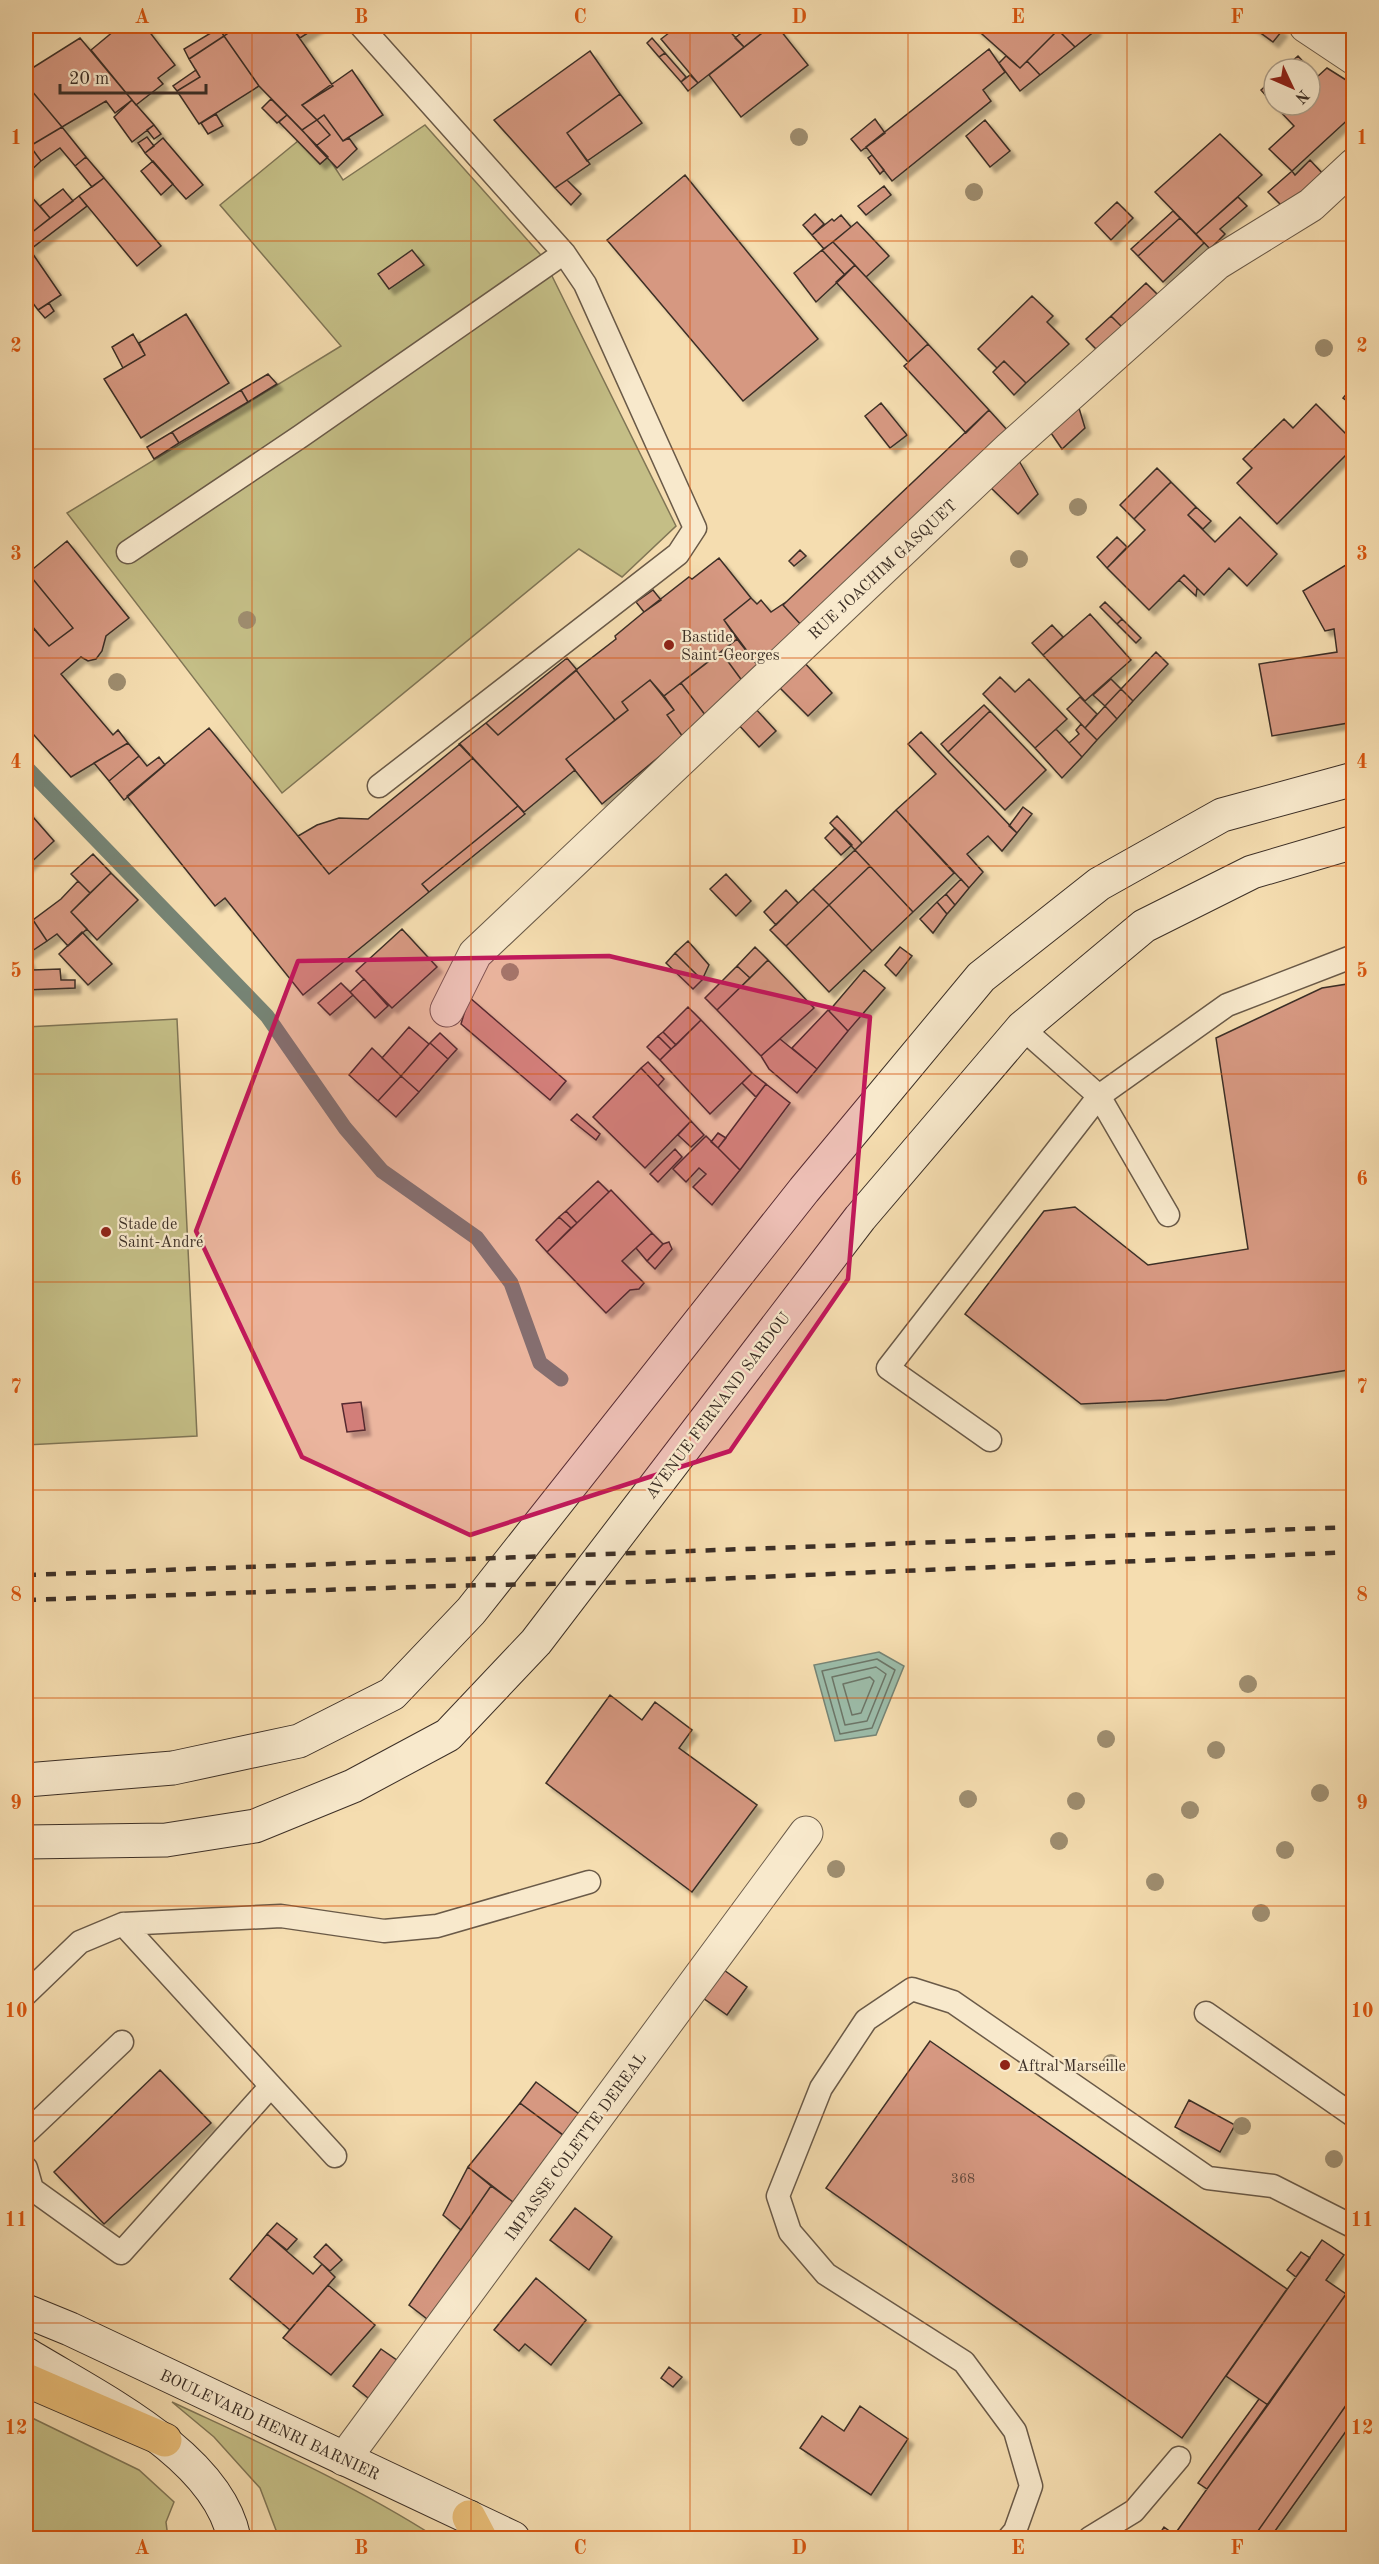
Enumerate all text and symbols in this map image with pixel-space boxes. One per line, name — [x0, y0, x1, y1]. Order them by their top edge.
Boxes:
text: A — [134, 8, 150, 28]
text: B — [354, 8, 368, 28]
text: C — [573, 8, 587, 28]
text: D — [791, 8, 807, 28]
text: E — [1011, 8, 1025, 28]
text: F — [1230, 8, 1244, 28]
scale bar — [60, 57, 206, 95]
north arrow — [1262, 57, 1322, 117]
text: 20 m — [69, 70, 109, 88]
text: N — [1291, 86, 1311, 107]
text: 1 — [10, 129, 22, 149]
text: 1 — [1356, 129, 1368, 149]
text: 2 — [10, 337, 22, 357]
text: 2 — [1356, 337, 1368, 357]
street label: RUE JOACHIM GASQUET — [806, 498, 961, 643]
text: 3 — [10, 545, 22, 565]
text: 3 — [1356, 545, 1368, 565]
place label: Bastide Saint-Georges — [681, 630, 780, 664]
marker: Bastide Saint-Georges — [662, 638, 676, 652]
text: 4 — [10, 753, 22, 773]
text: 4 — [1356, 753, 1368, 773]
text: 5 — [10, 961, 22, 982]
text: 5 — [1356, 961, 1368, 982]
text: 6 — [10, 1170, 22, 1190]
text: 6 — [1356, 1170, 1368, 1190]
place label: Stade de Saint-André — [118, 1217, 203, 1251]
marker: Stade de Saint-André — [99, 1225, 113, 1239]
street label: AVENUE FERNAND SARDOU — [643, 1310, 794, 1502]
text: 7 — [10, 1378, 22, 1398]
text: 7 — [1356, 1378, 1368, 1398]
text: 8 — [10, 1586, 22, 1606]
text: 8 — [1356, 1586, 1368, 1606]
text: 9 — [10, 1794, 22, 1814]
text: 9 — [1356, 1794, 1368, 1814]
text: 10 — [4, 2002, 28, 2022]
text: 10 — [1350, 2002, 1374, 2022]
street label: IMPASSE COLETTE DEREAL — [503, 2050, 650, 2244]
marker: Aftral Marseille — [998, 2058, 1012, 2072]
place label: Aftral Marseille — [1017, 2059, 1126, 2075]
house number: 368 — [951, 2172, 975, 2186]
text: 11 — [4, 2211, 28, 2231]
text: 11 — [1350, 2211, 1374, 2231]
street label: BOULEVARD HENRI BARNIER — [157, 2368, 381, 2484]
text: 12 — [4, 2419, 28, 2439]
text: 12 — [1350, 2419, 1374, 2439]
text: A — [134, 2539, 150, 2559]
text: B — [354, 2539, 368, 2559]
text: C — [573, 2539, 587, 2559]
text: D — [791, 2539, 807, 2559]
text: E — [1011, 2539, 1025, 2559]
text: F — [1230, 2539, 1244, 2559]

